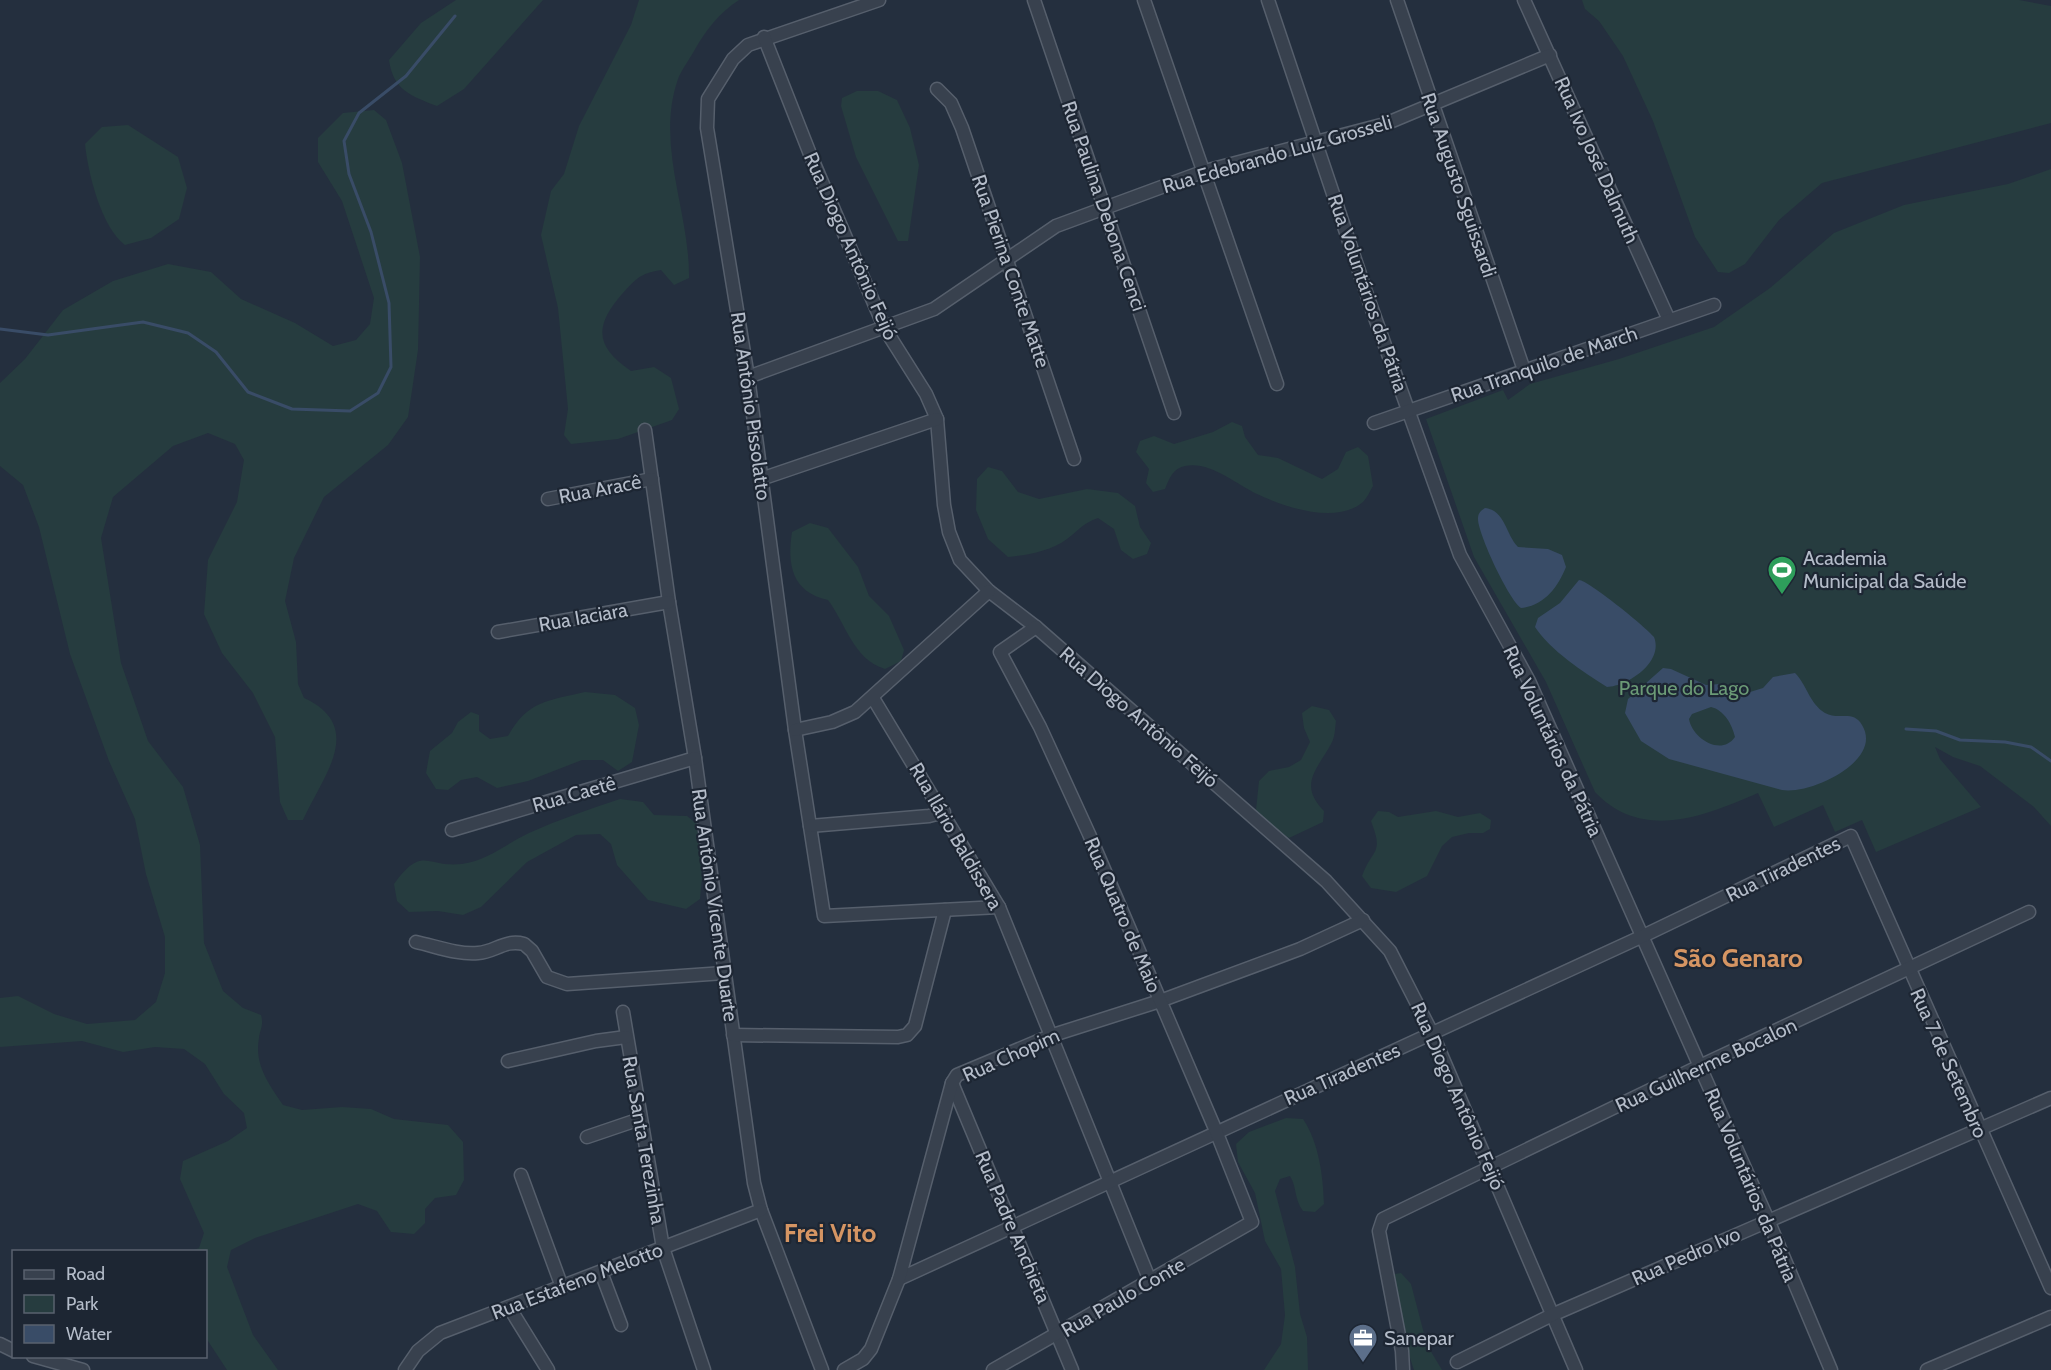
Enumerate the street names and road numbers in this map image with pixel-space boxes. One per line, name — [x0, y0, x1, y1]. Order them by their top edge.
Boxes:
street label: Rua Ivo José Dalmuth — [1550, 73, 1644, 247]
street label: Rua Augusto Sguissardi — [1416, 90, 1502, 280]
street label: Rua Paulina Debona Cenci — [1057, 98, 1151, 314]
street label: Rua Edebrando Luiz Grosseli — [1159, 110, 1395, 198]
street label: Rua Diogo Antônio Feijó — [799, 149, 903, 343]
street label: Rua Pierina Conte Matte — [967, 171, 1055, 371]
street label: Rua Voluntários da Pátria — [1323, 191, 1413, 396]
street label: Rua Antônio Pissolatto — [726, 310, 776, 502]
street label: Rua Tranquilo de March — [1448, 321, 1640, 407]
street label: Rua Aracê — [557, 469, 643, 509]
street label: Rua Iaciara — [537, 597, 630, 637]
street label: Rua Diogo Antônio Feijó — [1055, 641, 1223, 793]
street label: Rua Voluntários da Pátria — [1498, 642, 1608, 841]
street label: Rua Ilário Baldissera — [904, 758, 1008, 914]
street label: Rua Caetê — [530, 771, 618, 817]
street label: Rua Antônio Vicente Duarte — [687, 787, 743, 1023]
street label: Rua Tiradentes — [1722, 831, 1844, 907]
street label: Rua Quatro de Maio — [1079, 834, 1167, 996]
street label: Rua 7 de Setembro — [1905, 984, 1993, 1142]
street label: Rua Diogo Antônio Feijó — [1406, 999, 1510, 1193]
street label: Rua Guilherme Bocalon — [1612, 1012, 1800, 1118]
street label: Rua Chopim — [959, 1023, 1063, 1087]
street label: Rua Tiradentes — [1280, 1038, 1404, 1110]
street label: Rua Santa Terezinha — [617, 1054, 671, 1226]
street label: Rua Voluntários da Pátria — [1699, 1085, 1803, 1286]
street label: Rua Padre Anchieta — [970, 1147, 1056, 1307]
street label: Rua Pedro Ivo — [1628, 1221, 1744, 1291]
street label: Rua Estafeno Melotto — [488, 1237, 666, 1325]
street label: Rua Paulo Conte — [1057, 1252, 1189, 1342]

